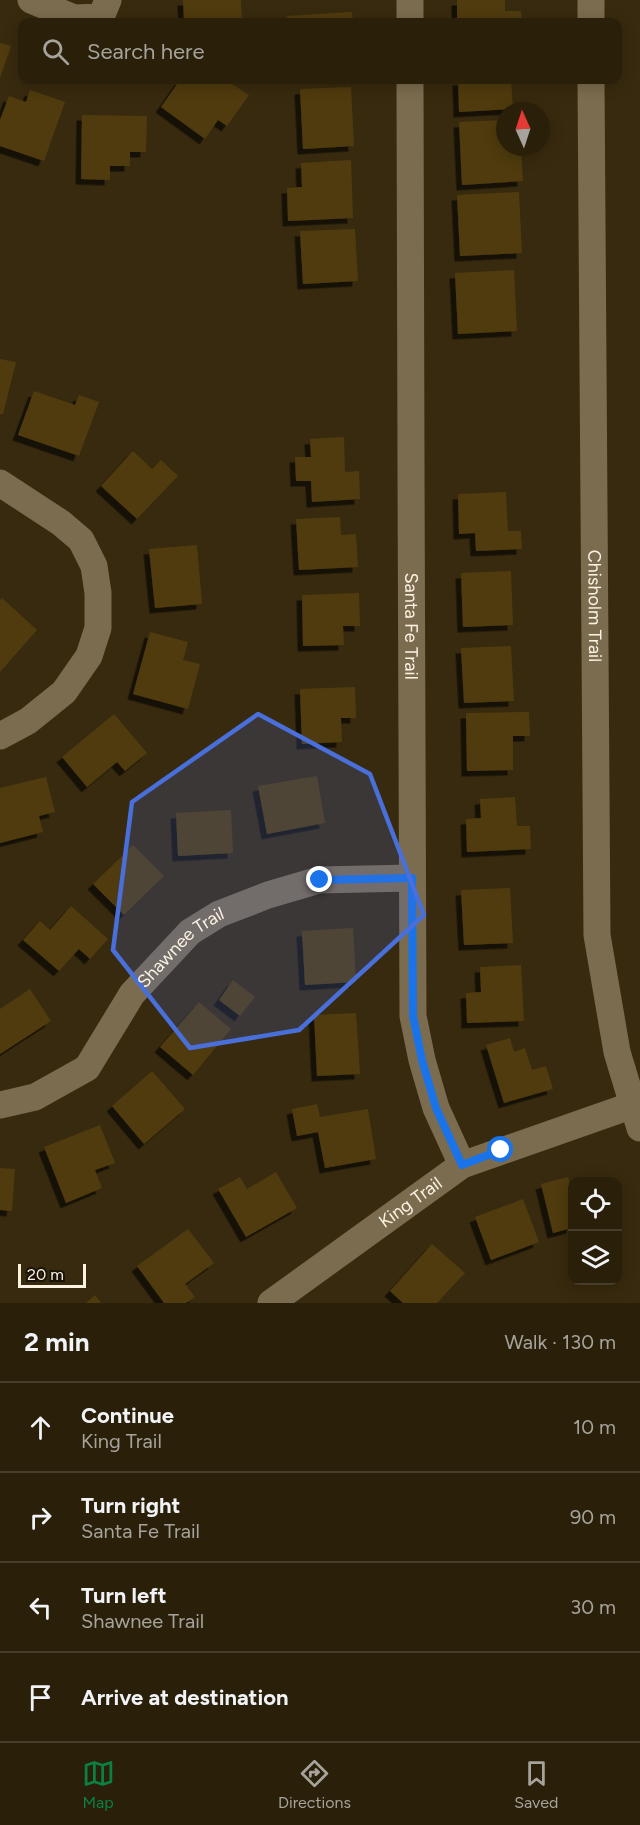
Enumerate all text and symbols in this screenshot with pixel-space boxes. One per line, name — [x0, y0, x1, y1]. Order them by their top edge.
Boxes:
search box — [18, 18, 622, 84]
icon: search — [39, 35, 72, 68]
text: Search here — [87, 38, 205, 65]
north arrow — [496, 102, 550, 156]
street label: Chisholm Trail — [583, 550, 606, 662]
street label: Santa Fe Trail — [400, 572, 422, 680]
route end — [306, 866, 332, 892]
street label: Shawnee Trail — [132, 902, 227, 992]
route start — [487, 1136, 513, 1162]
street label: King Trail — [374, 1172, 446, 1233]
map controls — [568, 1177, 622, 1285]
button: locate — [568, 1177, 622, 1231]
button: layers — [568, 1231, 622, 1285]
scale bar — [18, 1261, 86, 1288]
text: 20 m — [27, 1265, 64, 1284]
text: 2 min — [24, 1326, 90, 1358]
text: Walk · 130 m — [504, 1330, 616, 1354]
text: Continue — [81, 1402, 174, 1429]
icon: ahead — [24, 1411, 57, 1444]
text: 10 m — [573, 1415, 616, 1439]
text: King Trail — [81, 1429, 162, 1453]
text: Turn right — [81, 1492, 180, 1519]
icon: right — [24, 1501, 57, 1534]
text: 90 m — [570, 1505, 616, 1529]
text: Santa Fe Trail — [81, 1519, 200, 1543]
text: Turn left — [81, 1582, 167, 1609]
icon: left — [24, 1591, 57, 1624]
text: 30 m — [570, 1595, 616, 1619]
text: Shawnee Trail — [81, 1609, 204, 1633]
icon: arrive — [24, 1681, 57, 1714]
text: Arrive at destination — [81, 1684, 289, 1711]
tab: Map — [82, 1757, 115, 1812]
tab: Directions — [278, 1757, 351, 1812]
tab: Saved — [514, 1757, 558, 1812]

